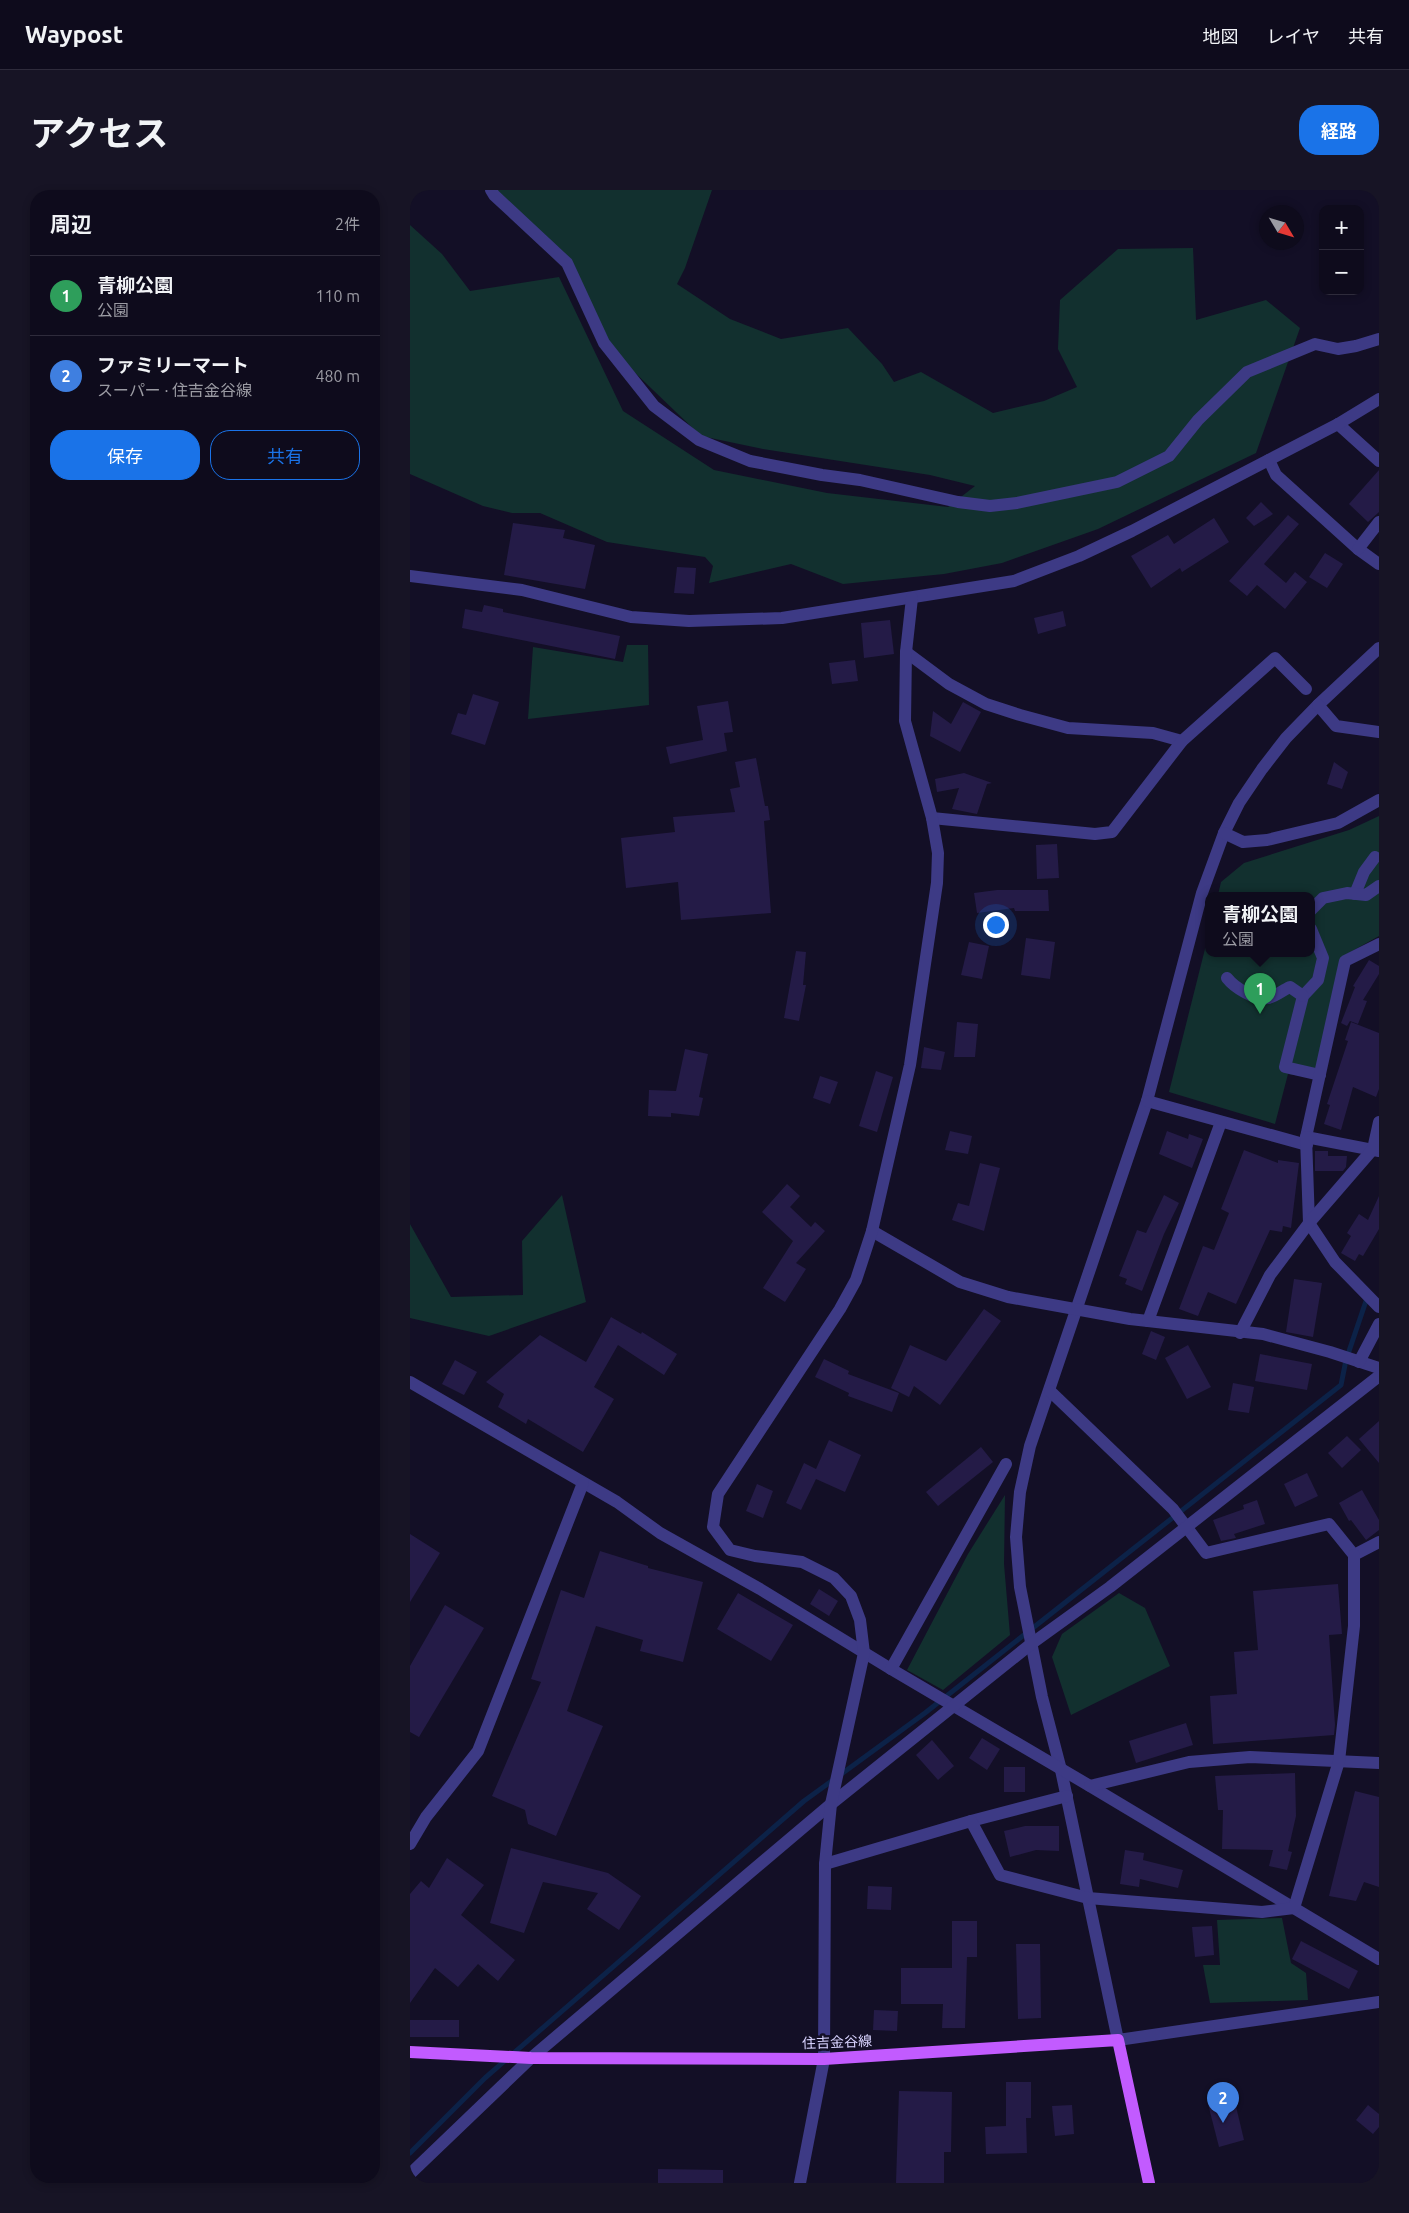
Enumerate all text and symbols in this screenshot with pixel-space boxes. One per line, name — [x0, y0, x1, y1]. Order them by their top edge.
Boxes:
text: Waypost — [25, 21, 123, 48]
text: 地図 — [1203, 26, 1239, 46]
text: レイヤ — [1267, 26, 1320, 46]
text: 共有 — [1348, 26, 1384, 46]
button: 経路 — [1299, 105, 1379, 155]
text: アクセス — [30, 113, 168, 153]
north arrow — [1259, 205, 1304, 250]
map controls — [1319, 205, 1364, 295]
button: + — [1319, 205, 1364, 250]
text: 周辺 — [50, 212, 92, 236]
text: 2件 — [335, 215, 360, 233]
button: − — [1319, 250, 1364, 295]
text: 青柳公園 — [97, 274, 173, 296]
text: 1 — [61, 287, 71, 305]
text: 110 m — [315, 287, 360, 305]
text: 公園 — [97, 301, 129, 319]
text: ファミリーマート — [97, 354, 249, 376]
text: 2 — [61, 367, 71, 385]
text: 480 m — [315, 367, 360, 385]
text: スーパー · 住吉金谷線 — [97, 381, 252, 399]
button: 保存 — [50, 430, 200, 480]
button: 共有 — [210, 430, 360, 480]
popup — [1205, 892, 1315, 957]
text: 青柳公園 — [1222, 903, 1298, 925]
your location — [983, 912, 1009, 938]
text: 公園 — [1222, 930, 1254, 948]
pin: 1 — [1244, 973, 1276, 1014]
street label: 住吉金谷線 — [802, 2033, 872, 2051]
pin: 2 — [1207, 2082, 1239, 2123]

